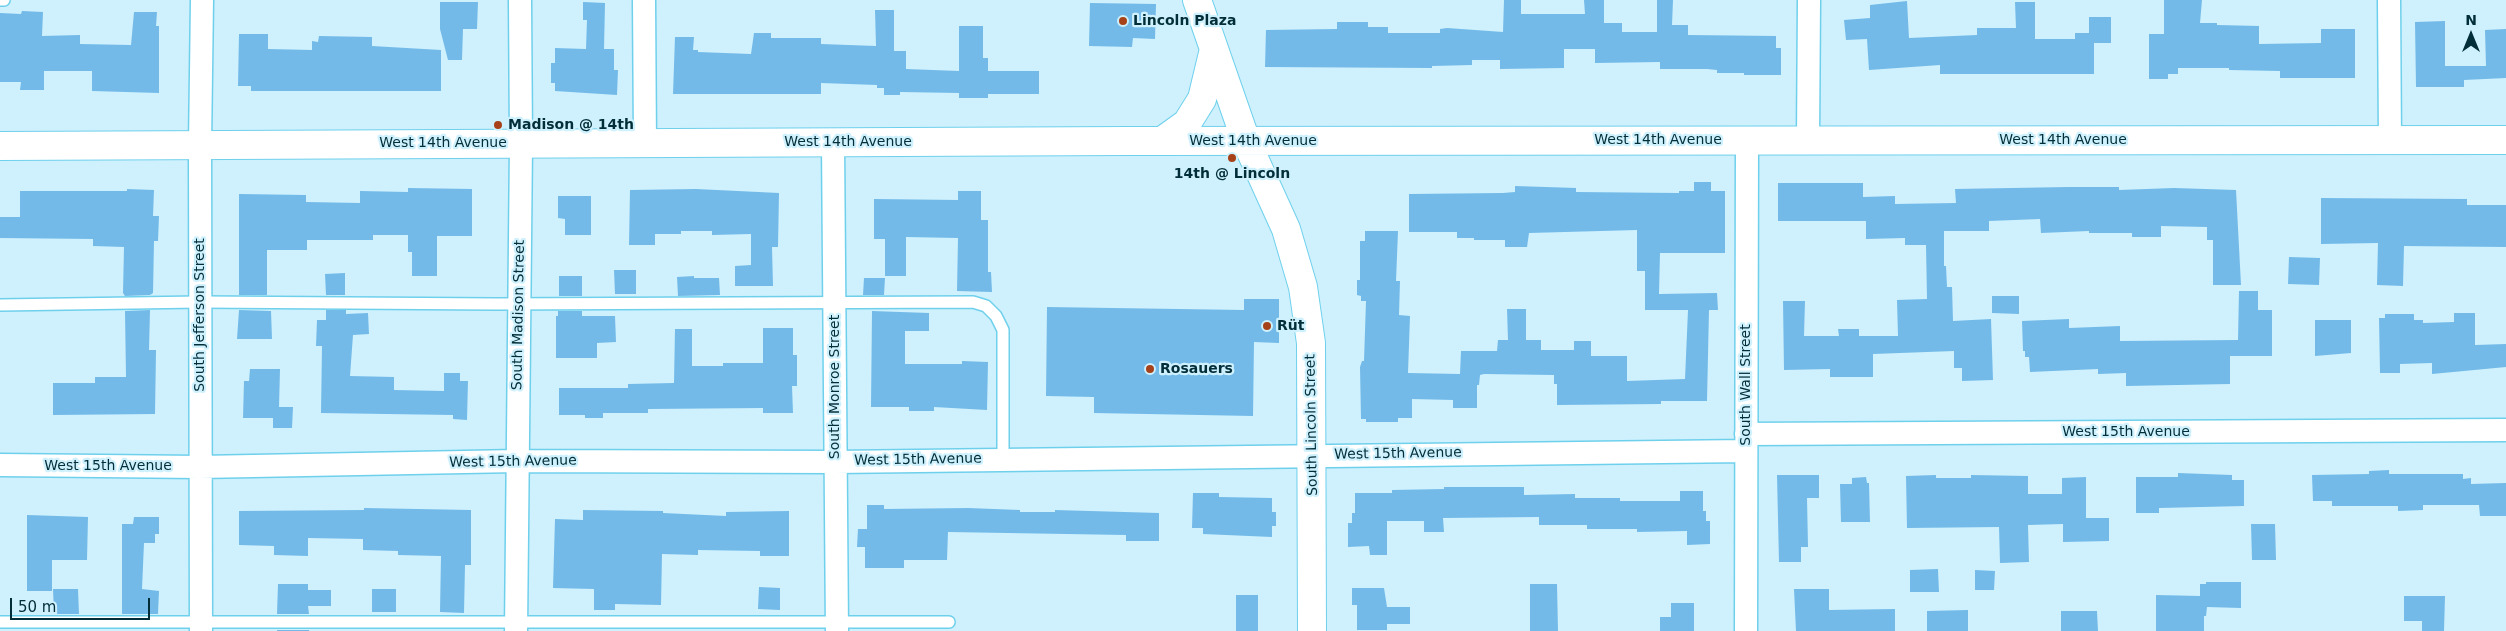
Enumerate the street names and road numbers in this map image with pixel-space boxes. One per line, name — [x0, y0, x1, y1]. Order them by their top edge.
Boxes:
street label: West 14th Avenue — [1594, 132, 1722, 148]
street label: West 14th Avenue — [1999, 132, 2127, 148]
street label: West 14th Avenue — [1189, 133, 1317, 149]
street label: West 14th Avenue — [784, 134, 912, 150]
street label: West 14th Avenue — [379, 135, 507, 151]
street label: South Jefferson Street — [192, 238, 208, 392]
street label: South Madison Street — [509, 240, 529, 390]
street label: South Monroe Street — [827, 315, 843, 459]
street label: South Wall Street — [1738, 324, 1754, 446]
street label: South Lincoln Street — [1302, 354, 1322, 496]
street label: West 15th Avenue — [2062, 424, 2190, 440]
street label: West 15th Avenue — [1334, 444, 1462, 464]
street label: West 15th Avenue — [854, 450, 982, 470]
street label: West 15th Avenue — [449, 452, 577, 472]
street label: West 15th Avenue — [44, 458, 172, 474]

